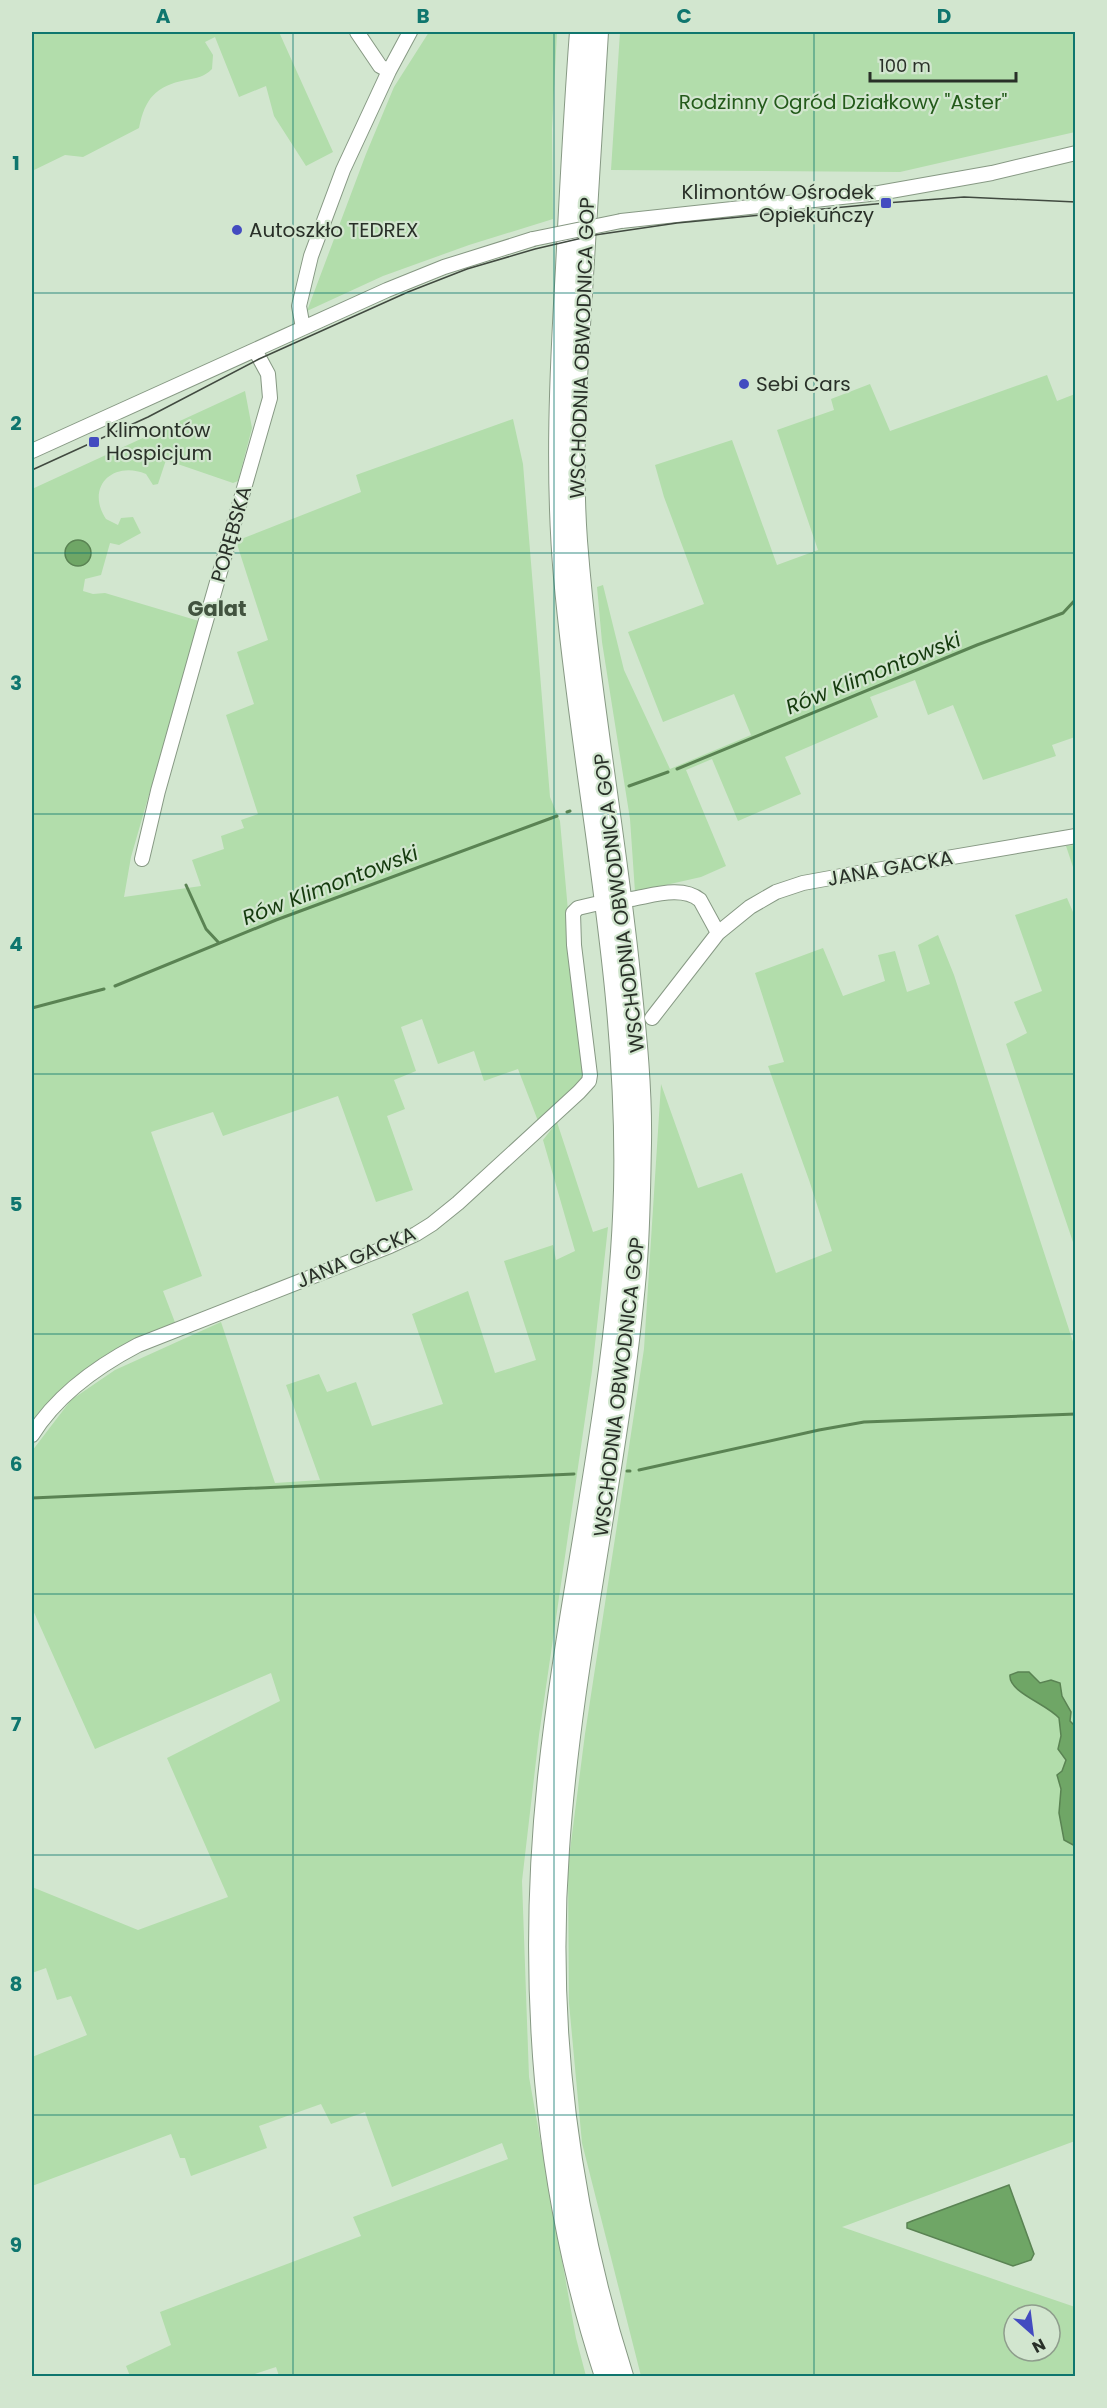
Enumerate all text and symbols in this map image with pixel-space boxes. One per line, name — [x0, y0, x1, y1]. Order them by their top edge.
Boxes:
text: A — [156, 2, 171, 30]
text: B — [416, 2, 430, 30]
text: C — [676, 2, 692, 30]
text: D — [937, 2, 951, 30]
scale bar — [870, 45, 1016, 83]
text: 100 m — [879, 53, 931, 78]
park label: Rodzinny Ogród Działkowy "Aster" — [679, 88, 1007, 116]
text: 1 — [12, 149, 20, 177]
place label: Klimontów Ośrodek Opiekuńczy — [682, 178, 875, 229]
marker: Klimontów Ośrodek Opiekuńczy — [879, 196, 893, 210]
street label: WSCHODNIA OBWODNICA GOP — [563, 197, 601, 499]
place label: Autoszkło TEDREX — [249, 216, 418, 244]
marker: Autoszkło TEDREX — [230, 223, 244, 237]
place label: Sebi Cars — [756, 370, 851, 398]
marker: Sebi Cars — [737, 377, 751, 391]
text: 2 — [10, 409, 22, 437]
place label: Klimontów Hospicjum — [106, 416, 212, 467]
marker: Klimontów Hospicjum — [87, 435, 101, 449]
street label: PORĘBSKA — [204, 482, 258, 586]
district label: Galat — [187, 594, 247, 623]
water label: Rów Klimontowski — [781, 624, 966, 721]
text: 3 — [10, 669, 22, 697]
street label: WSCHODNIA OBWODNICA GOP — [587, 752, 651, 1054]
water label: Rów Klimontowski — [238, 838, 423, 932]
street label: JANA GACKA — [825, 843, 955, 893]
text: 4 — [9, 930, 23, 958]
text: 5 — [10, 1190, 23, 1218]
street label: JANA GACKA — [292, 1219, 420, 1295]
street label: WSCHODNIA OBWODNICA GOP — [587, 1236, 651, 1538]
text: 6 — [10, 1450, 22, 1478]
text: 7 — [11, 1710, 22, 1738]
text: 8 — [10, 1970, 22, 1998]
text: 9 — [10, 2231, 22, 2259]
north arrow — [1002, 2303, 1062, 2363]
text: N — [1028, 2333, 1050, 2359]

